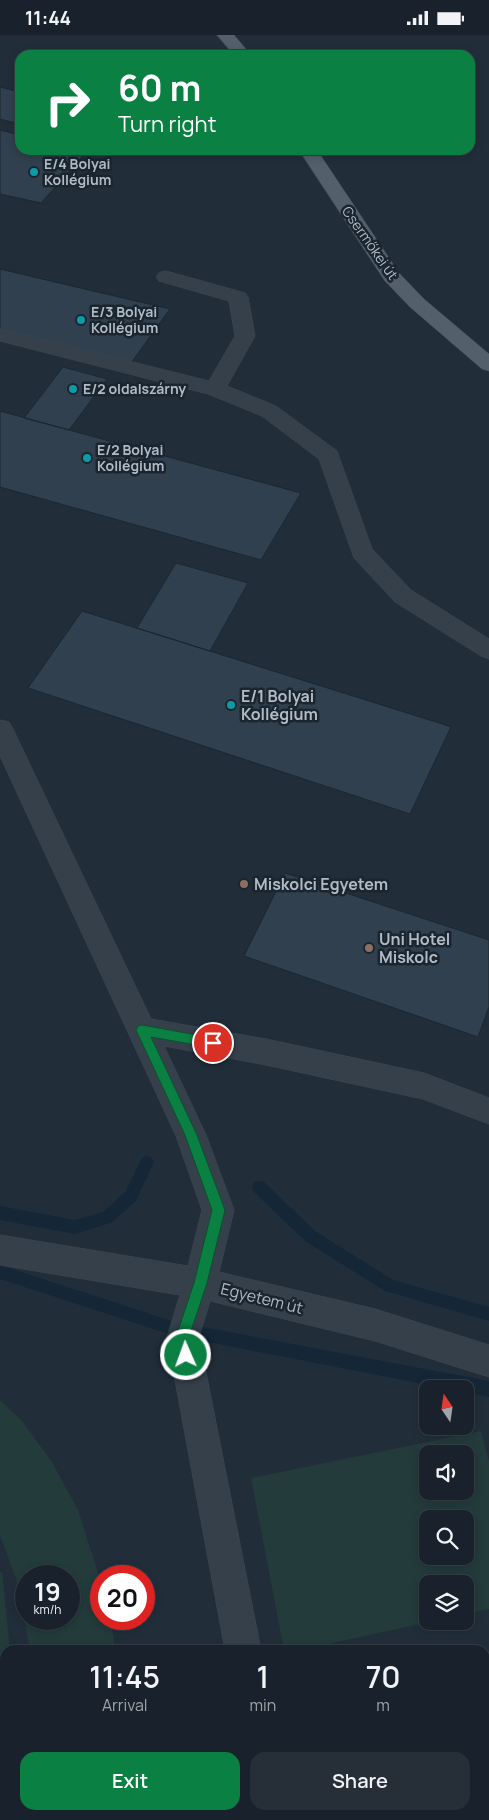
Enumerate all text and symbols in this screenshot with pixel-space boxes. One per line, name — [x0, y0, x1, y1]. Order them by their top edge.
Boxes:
text: 11:44 — [25, 5, 71, 31]
text: 60 m — [118, 64, 201, 112]
icon: right — [35, 70, 100, 135]
text: Turn right — [118, 109, 216, 139]
place label: E/4 Bolyai Kollégium — [44, 154, 111, 189]
marker: E/4 Bolyai Kollégium — [28, 166, 40, 178]
street label: Csermőkei út — [338, 202, 403, 284]
place label: E/3 Bolyai Kollégium — [91, 302, 158, 337]
marker: E/3 Bolyai Kollégium — [75, 314, 87, 326]
place label: E/2 oldalszárny — [83, 379, 186, 398]
marker: E/2 oldalszárny — [67, 383, 79, 395]
place label: E/2 Bolyai Kollégium — [97, 440, 164, 475]
marker: E/2 Bolyai Kollégium — [81, 452, 93, 464]
place label: E/1 Bolyai Kollégium — [241, 685, 318, 725]
marker: E/1 Bolyai Kollégium — [225, 699, 237, 711]
place label: Miskolci Egyetem — [254, 873, 388, 895]
marker: Miskolci Egyetem — [238, 878, 250, 890]
place label: Uni Hotel Miskolc — [379, 928, 450, 968]
marker: Uni Hotel Miskolc — [363, 942, 375, 954]
pin — [192, 1022, 234, 1064]
icon: arrive — [199, 1029, 227, 1057]
street label: Egyetem út — [219, 1277, 305, 1319]
position arrow — [159, 1328, 211, 1380]
north arrow — [419, 1380, 474, 1435]
map controls — [419, 1380, 474, 1630]
button: sound — [419, 1445, 474, 1500]
button: search — [419, 1510, 474, 1565]
speed limit sign: 20 — [90, 1565, 155, 1630]
text: 19 — [34, 1574, 61, 1609]
button: layers — [419, 1575, 474, 1630]
text: km/h — [34, 1601, 61, 1618]
text: 11:45 — [89, 1656, 160, 1697]
text: 1 — [257, 1656, 269, 1697]
text: 70 — [366, 1656, 401, 1697]
text: Arrival — [102, 1694, 148, 1716]
text: min — [249, 1694, 276, 1716]
text: m — [376, 1694, 390, 1716]
button: Exit — [20, 1752, 240, 1810]
button: Share — [250, 1752, 470, 1810]

